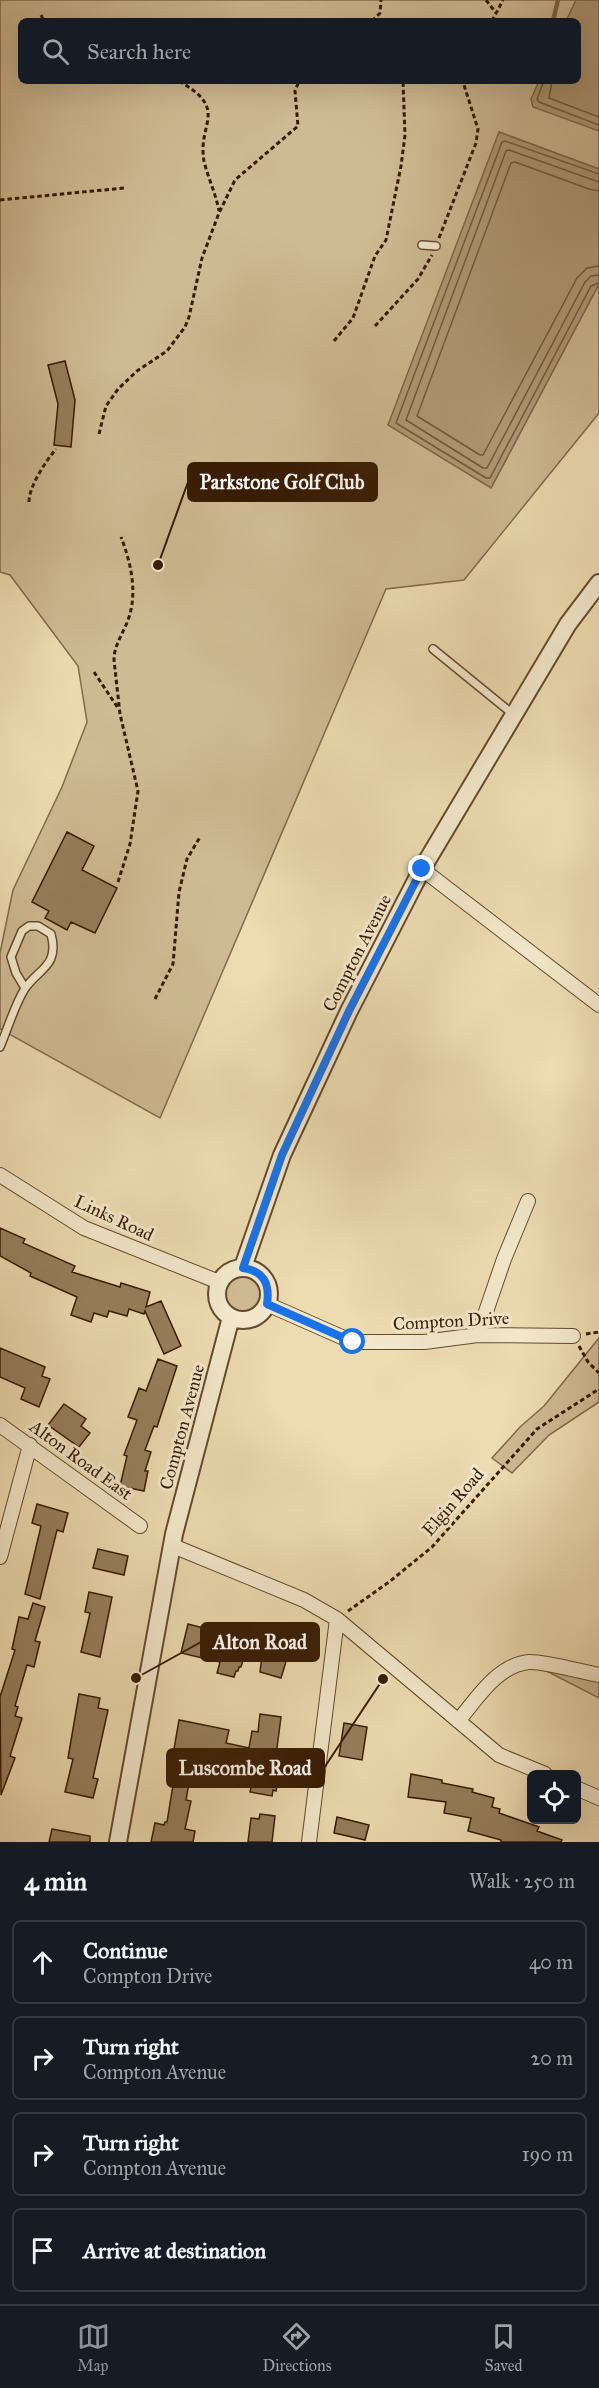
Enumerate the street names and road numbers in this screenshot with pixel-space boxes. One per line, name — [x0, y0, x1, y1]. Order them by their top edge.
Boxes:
street label: Compton Avenue — [318, 891, 396, 1015]
street label: Links Road — [71, 1190, 157, 1246]
street label: Compton Drive — [392, 1307, 510, 1335]
street label: Compton Avenue — [155, 1362, 209, 1492]
street label: Alton Road East — [24, 1415, 137, 1505]
street label: Elgin Road — [417, 1463, 489, 1541]

